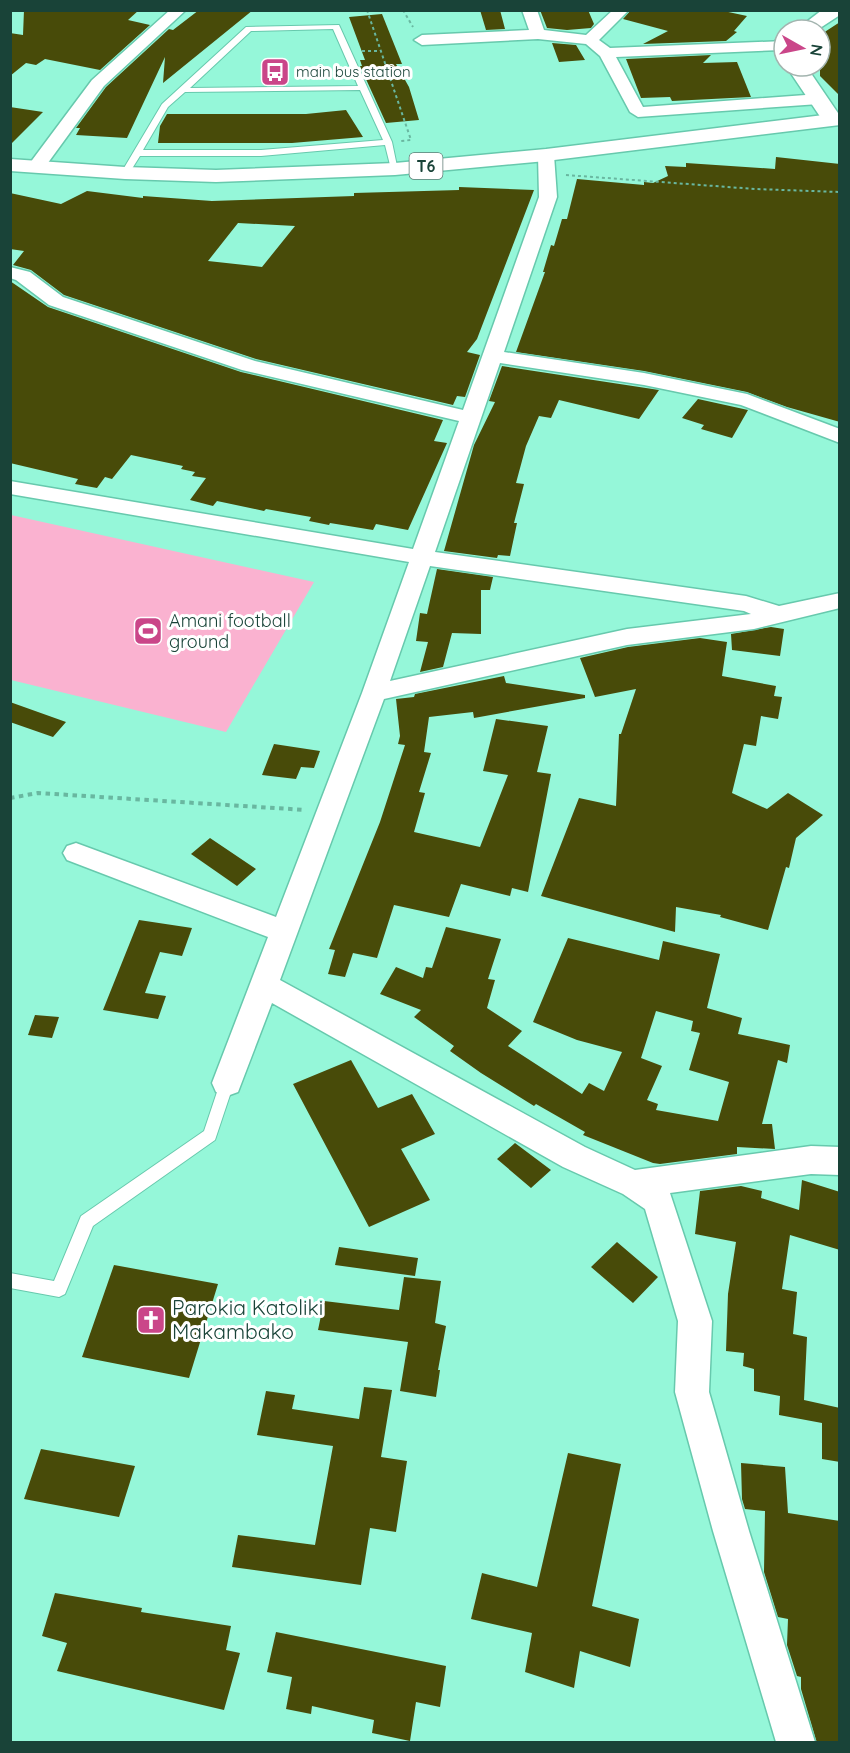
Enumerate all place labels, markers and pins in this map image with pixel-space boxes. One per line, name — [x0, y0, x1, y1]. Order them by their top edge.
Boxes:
bus stop icon: main bus station — [259, 56, 291, 88]
place label: main bus station — [296, 62, 411, 81]
place label: Amani football ground — [169, 609, 291, 653]
sports icon: Amani football ground — [132, 615, 164, 647]
place label: Parokia Katoliki Makambako — [172, 1294, 323, 1344]
church icon: Parokia Katoliki Makambako — [135, 1304, 167, 1336]

